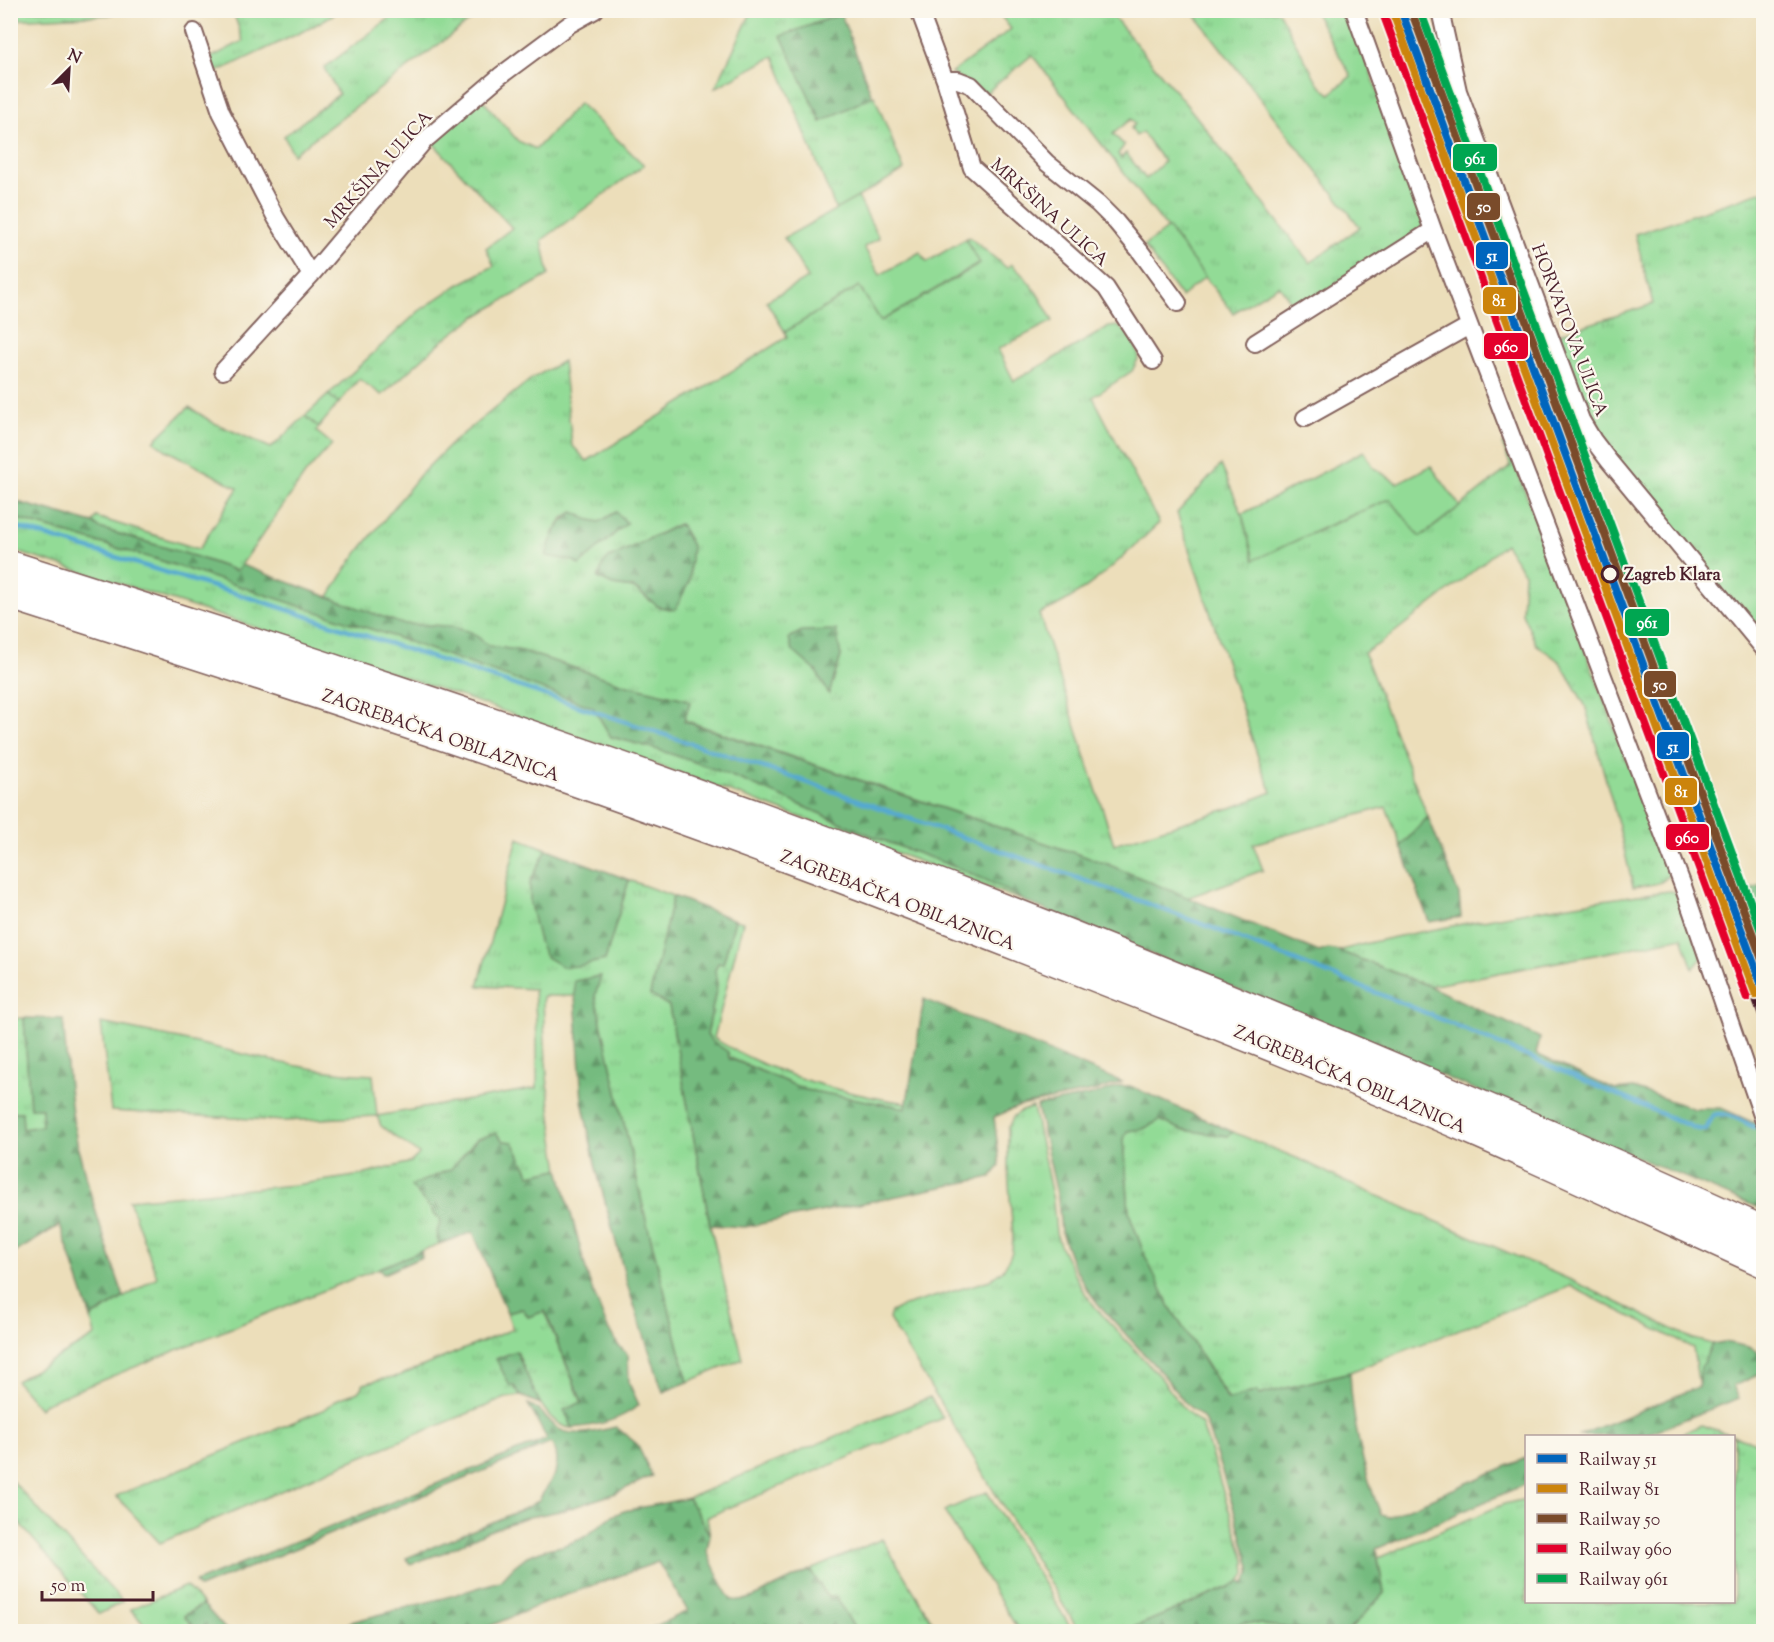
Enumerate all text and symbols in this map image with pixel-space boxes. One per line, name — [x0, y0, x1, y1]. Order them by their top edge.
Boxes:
north arrow — [39, 39, 99, 99]
text: N — [64, 44, 85, 71]
street label: MRKŠINA ULICA — [319, 105, 440, 235]
line badge: 961 — [1452, 143, 1498, 172]
text: 961 — [1464, 149, 1486, 172]
street label: MRKŠINA ULICA — [984, 153, 1114, 274]
line badge: 50 — [1466, 192, 1501, 221]
text: 50 — [1475, 197, 1492, 220]
line badge: 51 — [1475, 241, 1509, 270]
street label: HORVATOVA ULICA — [1523, 241, 1613, 421]
text: 51 — [1485, 246, 1498, 269]
line badge: 81 — [1482, 286, 1517, 315]
text: 81 — [1492, 291, 1506, 314]
line badge: 960 — [1483, 332, 1529, 360]
text: 960 — [1494, 337, 1519, 360]
place label: Zagreb Klara — [1624, 563, 1721, 589]
marker: Zagreb Klara — [1601, 565, 1619, 583]
line badge: 961 — [1624, 608, 1670, 637]
text: 961 — [1636, 613, 1658, 636]
line badge: 50 — [1643, 670, 1677, 698]
text: 50 — [1651, 675, 1668, 698]
street label: ZAGREBAČKA OBILAZNICA — [318, 683, 563, 790]
line badge: 51 — [1656, 731, 1690, 760]
text: 51 — [1666, 737, 1679, 760]
line badge: 81 — [1664, 777, 1698, 806]
text: 81 — [1674, 782, 1688, 805]
line badge: 960 — [1665, 823, 1710, 851]
text: 960 — [1675, 828, 1700, 851]
street label: ZAGREBAČKA OBILAZNICA — [776, 844, 1019, 959]
street label: ZAGREBAČKA OBILAZNICA — [1229, 1019, 1470, 1142]
legend — [1525, 1435, 1735, 1603]
text: Railway 51 — [1579, 1448, 1657, 1474]
text: Railway 81 — [1579, 1478, 1660, 1504]
text: Railway 50 — [1579, 1508, 1660, 1534]
text: Railway 960 — [1579, 1538, 1672, 1564]
scale bar — [42, 1564, 153, 1602]
text: Railway 961 — [1579, 1568, 1668, 1594]
text: 50 m — [50, 1574, 86, 1600]

